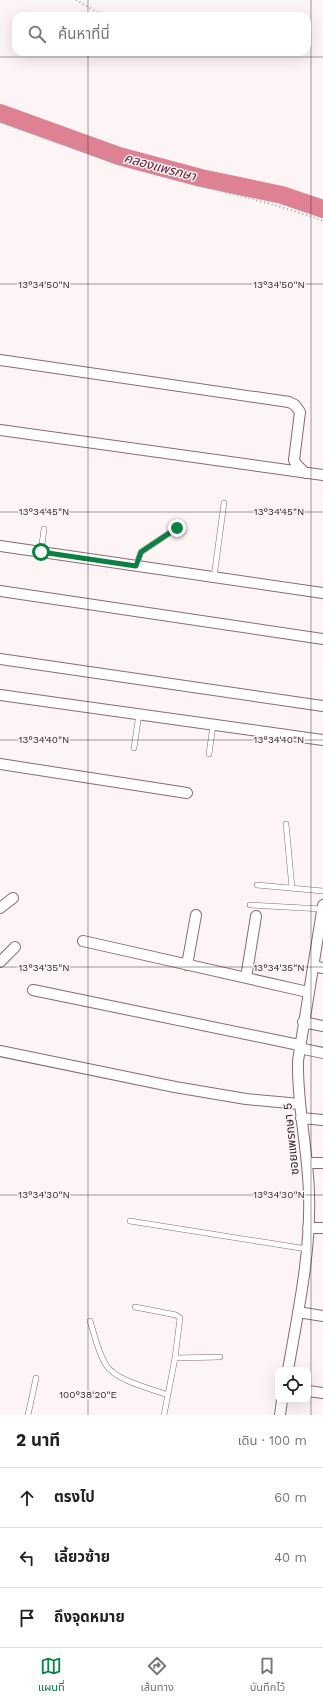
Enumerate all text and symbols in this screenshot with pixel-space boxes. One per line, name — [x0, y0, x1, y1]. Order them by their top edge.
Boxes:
search box — [12, 12, 311, 56]
icon: search — [26, 23, 48, 45]
text: ค้นหาที่นี่ — [58, 25, 110, 43]
water label: คลองแพรกษา — [122, 150, 198, 184]
text: 13°34'50"N — [18, 279, 70, 290]
text: 13°34'50"N — [253, 279, 305, 290]
text: 13°34'45"N — [19, 506, 69, 517]
text: 13°34'45"N — [254, 506, 304, 517]
route end — [168, 519, 186, 537]
route start — [32, 543, 50, 561]
text: 13°34'40"N — [19, 734, 69, 745]
text: 13°34'40"N — [254, 734, 304, 745]
text: 13°34'35"N — [18, 962, 70, 973]
text: 13°34'35"N — [253, 962, 305, 973]
street label: ซอยแพรกษา 5 — [280, 1102, 302, 1176]
text: 13°34'30"N — [18, 1189, 70, 1200]
text: 13°34'30"N — [253, 1189, 305, 1200]
map controls — [275, 1367, 311, 1403]
button: locate — [275, 1367, 311, 1403]
text: 100°38'20"E — [59, 1389, 117, 1400]
text: 2 นาที — [16, 1430, 60, 1450]
text: เดิน · 100 m — [238, 1433, 307, 1448]
icon: ahead — [16, 1487, 38, 1509]
text: ตรงไป — [54, 1488, 95, 1506]
text: 60 m — [274, 1490, 307, 1505]
icon: left — [16, 1547, 38, 1569]
text: เลี้ยวซ้าย — [54, 1548, 110, 1566]
text: 40 m — [274, 1550, 307, 1565]
icon: arrive — [16, 1607, 38, 1629]
text: ถึงจุดหมาย — [54, 1608, 125, 1626]
tab: แผนที่ — [38, 1655, 65, 1696]
tab: เส้นทาง — [141, 1655, 174, 1696]
tab: บันทึกไว้ — [250, 1655, 285, 1696]

